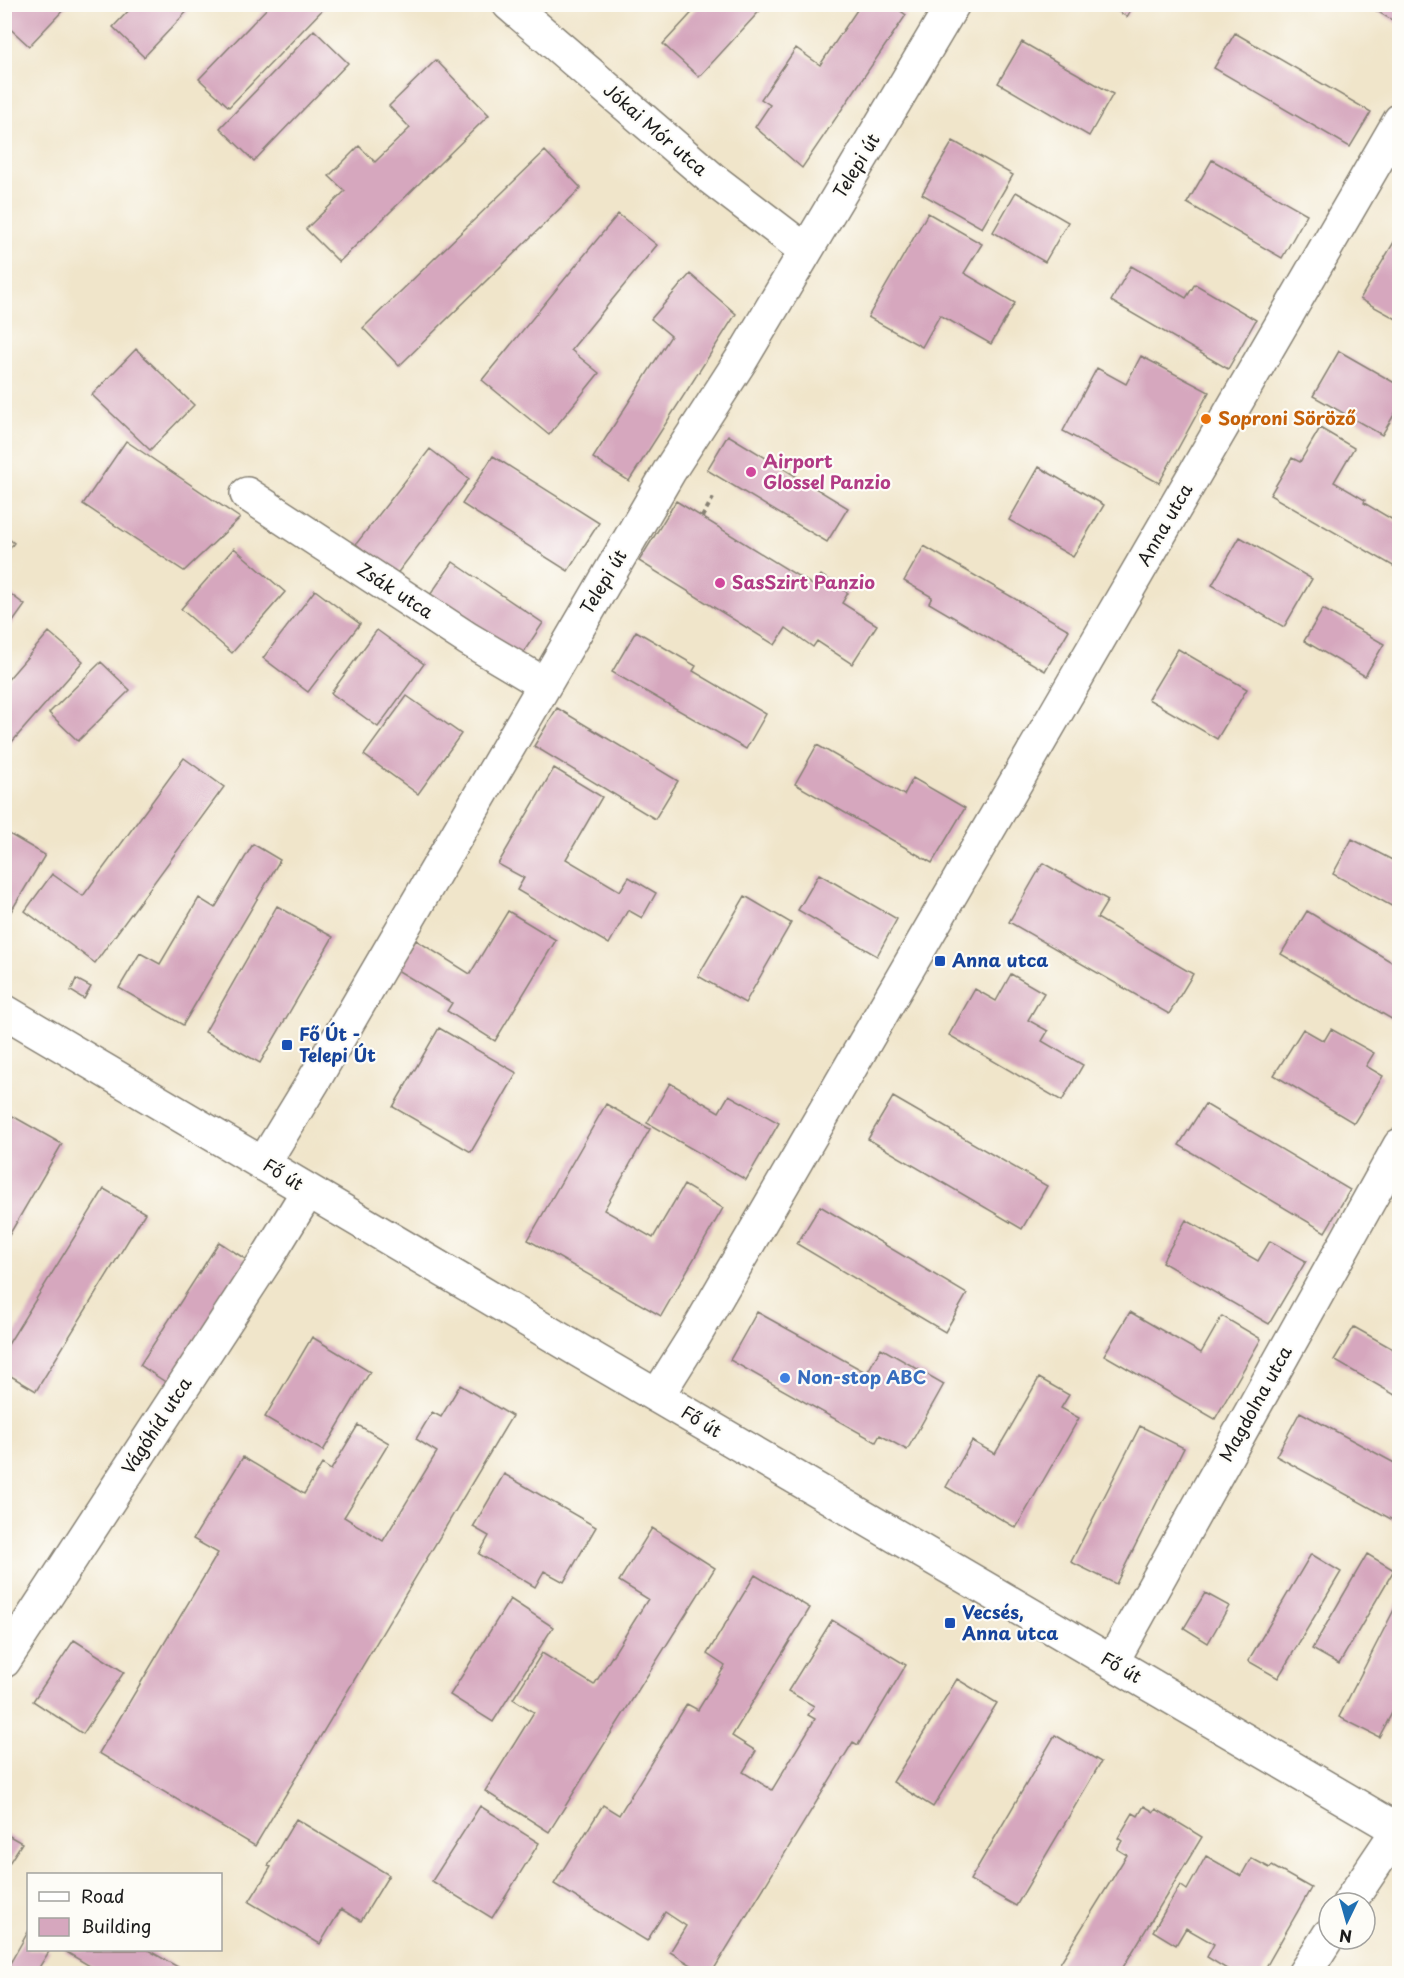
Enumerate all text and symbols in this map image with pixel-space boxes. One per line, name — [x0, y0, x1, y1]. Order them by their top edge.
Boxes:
street label: Jókai Mór utca — [598, 76, 714, 182]
street label: Telepi út — [826, 128, 886, 203]
place label: Soproni Söröző — [1218, 404, 1356, 431]
marker: Soproni Söröző — [1199, 412, 1213, 426]
place label: Airport Glossel Panzio — [763, 447, 891, 495]
marker: Airport Glossel Panzio — [744, 465, 758, 479]
street label: Anna utca — [1129, 477, 1199, 571]
street label: Telepi út — [573, 544, 633, 619]
street label: Zsák utca — [353, 555, 440, 625]
place label: SasSzirt Panzio — [732, 568, 875, 595]
marker: SasSzirt Panzio — [713, 576, 727, 590]
place label: Anna utca — [951, 946, 1048, 973]
marker: Anna utca — [933, 954, 947, 968]
place label: Fő Út - Telepi Út — [299, 1020, 376, 1068]
marker: Fő Út - Telepi Út — [280, 1038, 294, 1052]
street label: Fő út — [258, 1151, 309, 1197]
street label: Magdolna utca — [1212, 1340, 1298, 1466]
place label: Non-stop ABC — [797, 1363, 926, 1390]
street label: Vágóhíd utca — [114, 1371, 198, 1479]
marker: Non-stop ABC — [778, 1371, 792, 1385]
street label: Fő út — [676, 1398, 727, 1443]
place label: Vecsés, Anna utca — [961, 1598, 1058, 1646]
marker: Vecsés, Anna utca — [943, 1616, 957, 1630]
street label: Fő út — [1096, 1644, 1147, 1689]
legend — [27, 1873, 222, 1951]
text: Road — [81, 1882, 125, 1909]
north arrow — [1317, 1891, 1377, 1951]
text: Building — [81, 1912, 151, 1939]
text: N — [1338, 1924, 1353, 1949]

